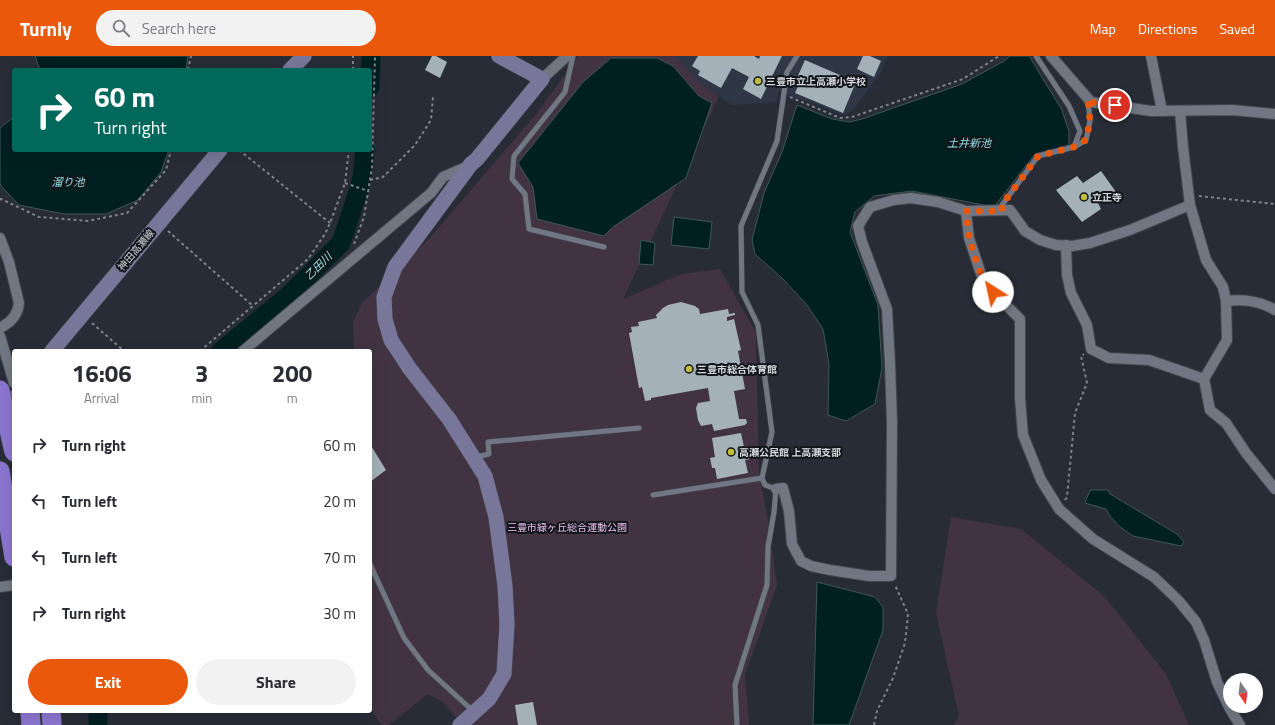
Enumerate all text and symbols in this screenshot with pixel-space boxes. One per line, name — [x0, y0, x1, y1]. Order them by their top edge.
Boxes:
search box — [96, 10, 376, 46]
text: Turnly — [20, 14, 72, 43]
icon: search — [110, 17, 132, 39]
text: Search here — [142, 17, 216, 40]
text: Map — [1090, 18, 1116, 39]
text: Directions — [1138, 18, 1197, 39]
text: Saved — [1219, 18, 1255, 39]
place label: 三豊市立上高瀬小学校 — [766, 74, 866, 89]
text: 60 m — [94, 75, 155, 118]
marker: 三豊市立上高瀬小学校 — [753, 76, 763, 86]
icon: right — [28, 84, 80, 136]
pin — [1098, 88, 1132, 122]
icon: arrive — [1104, 94, 1126, 116]
text: Turn right — [94, 114, 167, 141]
water label: 土井新池 — [947, 135, 992, 151]
water label: 溜り池 — [52, 174, 85, 190]
place label: 立正寺 — [1092, 190, 1122, 205]
marker: 立正寺 — [1079, 192, 1089, 202]
street label: 神田高瀬線 — [114, 226, 158, 274]
water label: 乙田川 — [301, 248, 336, 283]
position arrow — [972, 271, 1014, 313]
text: 16:06 — [72, 355, 132, 391]
text: 3 — [195, 355, 209, 391]
text: 200 — [272, 355, 312, 391]
place label: 三豊市総合体育館 — [697, 362, 777, 377]
marker: 三豊市総合体育館 — [684, 364, 694, 374]
text: Arrival — [84, 388, 119, 408]
text: min — [191, 388, 212, 408]
text: m — [287, 388, 298, 408]
icon: right — [28, 434, 50, 456]
text: Turn right — [62, 434, 126, 457]
text: 60 m — [323, 434, 356, 457]
place label: 高瀬公民館 上高瀬支部 — [739, 445, 841, 460]
marker: 高瀬公民館 上高瀬支部 — [726, 447, 736, 457]
icon: left — [28, 490, 50, 512]
text: Turn left — [62, 490, 117, 513]
text: 20 m — [323, 490, 356, 513]
park label: 三豊市緑ヶ丘総合運動公園 — [507, 520, 627, 535]
icon: left — [28, 546, 50, 568]
text: Turn left — [62, 546, 117, 569]
text: 70 m — [323, 546, 356, 569]
icon: right — [28, 602, 50, 624]
text: Turn right — [62, 602, 126, 625]
text: 30 m — [323, 602, 356, 625]
button: Exit — [28, 659, 188, 705]
button: Share — [196, 659, 356, 705]
north arrow — [1223, 673, 1263, 713]
map controls — [1223, 673, 1263, 713]

